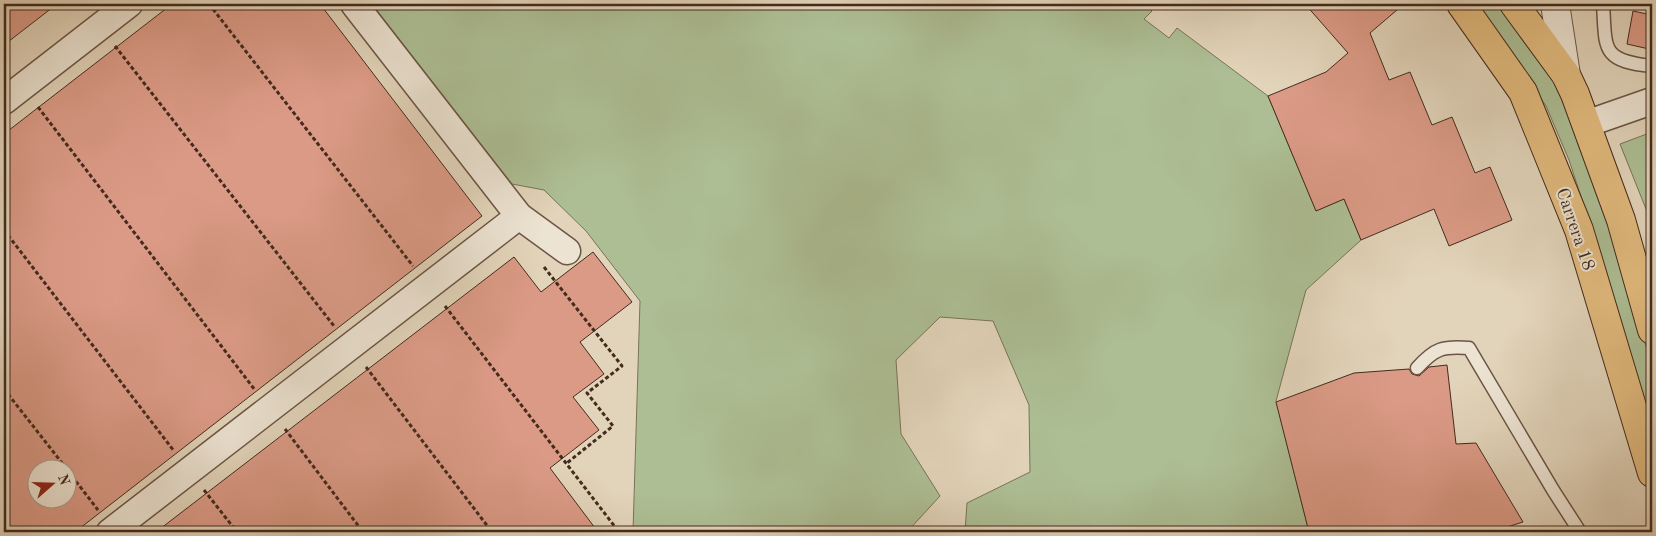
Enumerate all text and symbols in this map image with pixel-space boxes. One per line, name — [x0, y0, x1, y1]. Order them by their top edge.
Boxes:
street label: Carrera 18 — [1553, 186, 1598, 273]
north arrow — [28, 458, 78, 508]
text: N — [55, 472, 72, 488]

